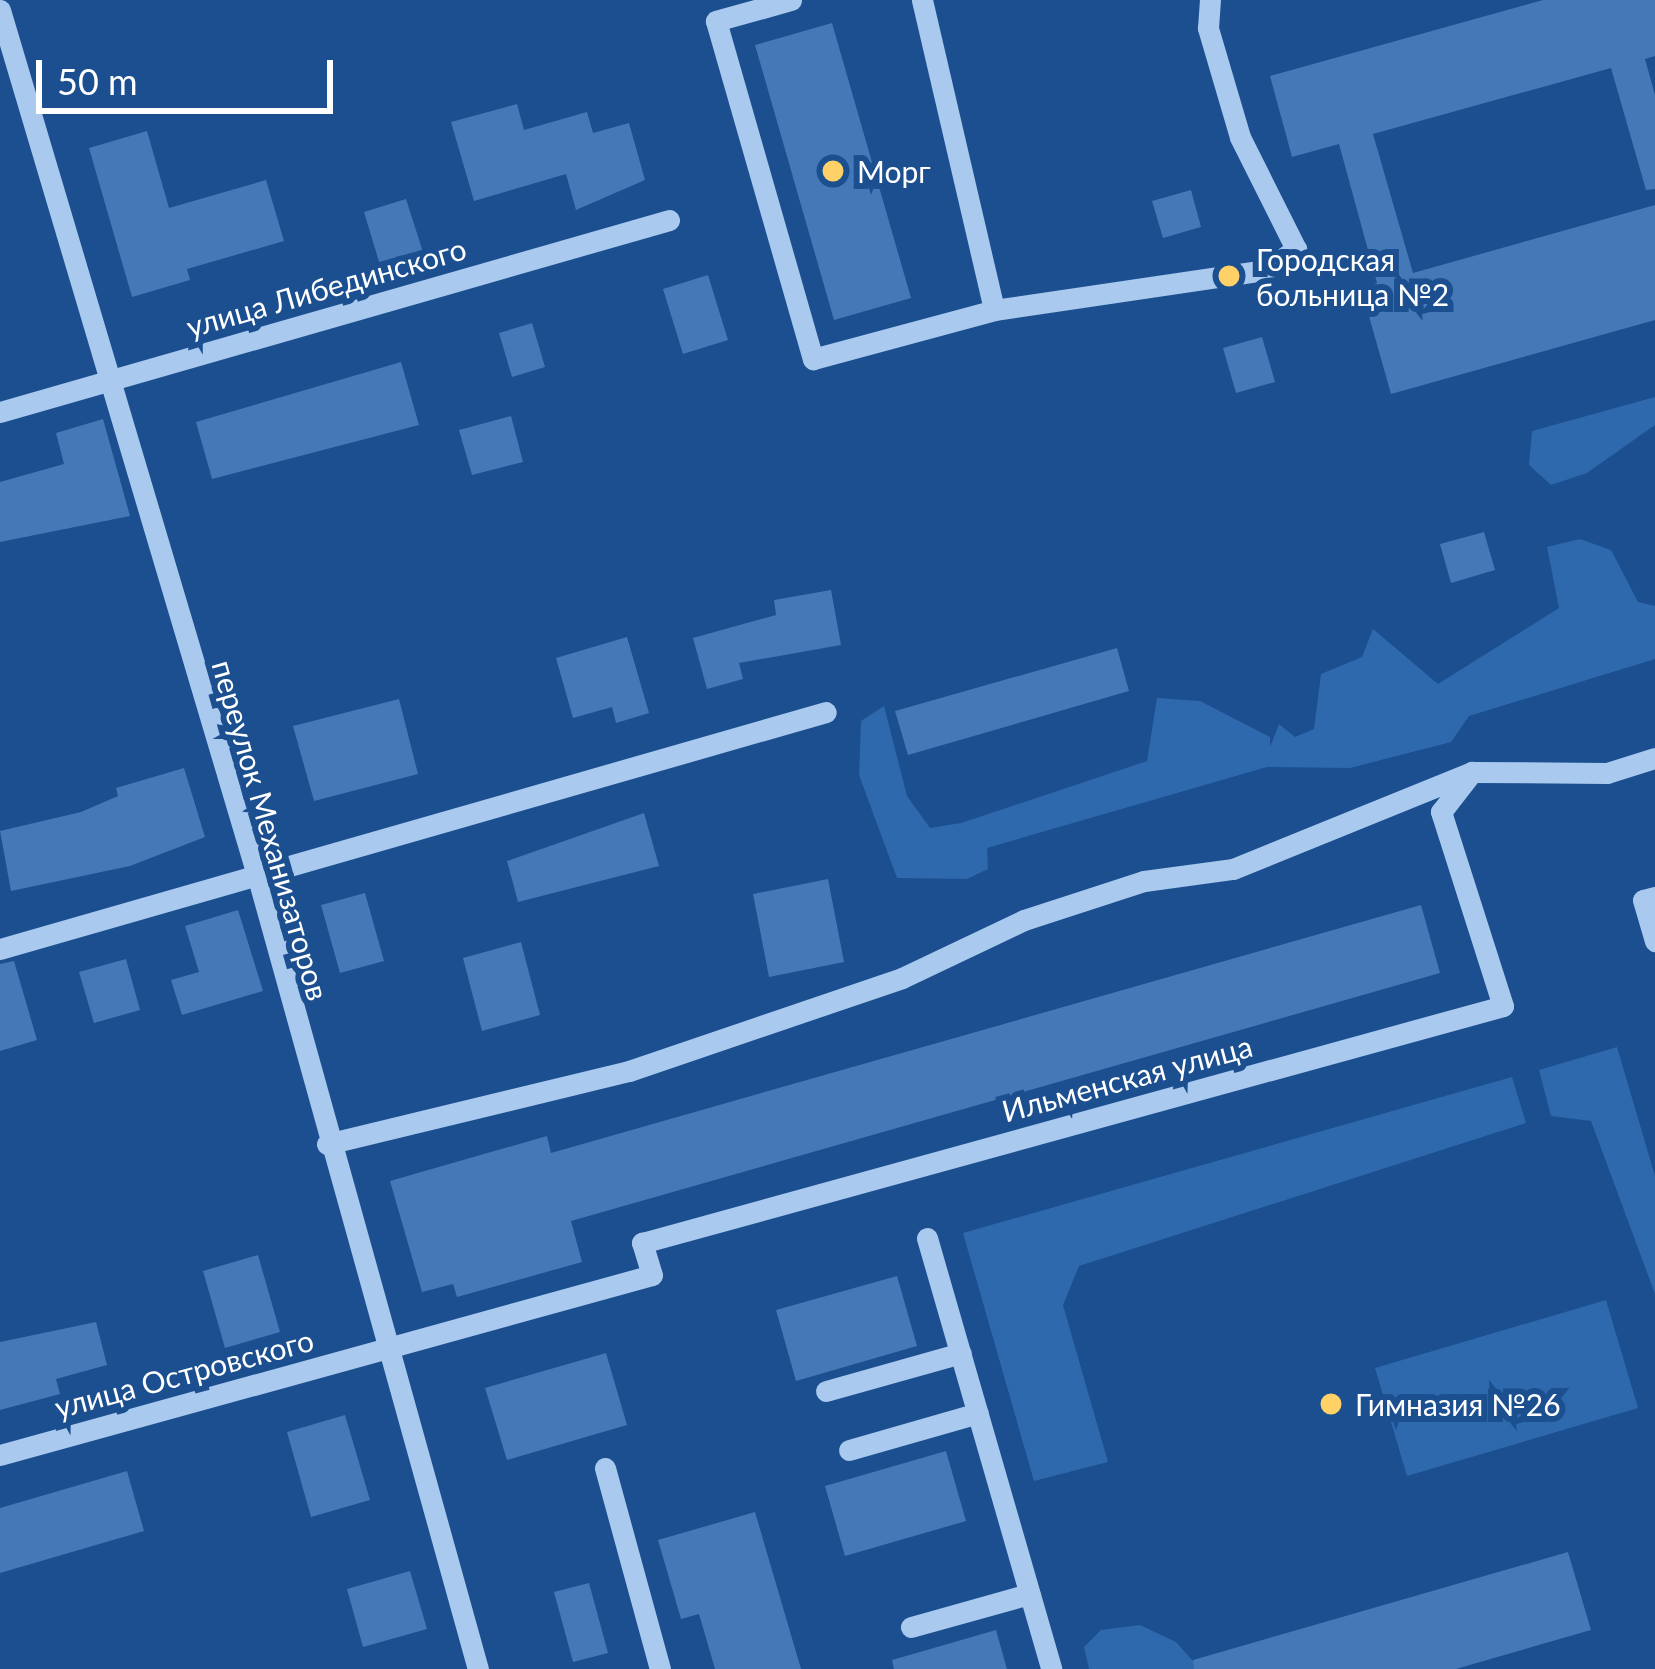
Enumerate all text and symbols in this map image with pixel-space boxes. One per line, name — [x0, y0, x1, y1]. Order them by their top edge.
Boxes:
scale bar — [42, 36, 339, 110]
text: 50 m — [57, 59, 138, 103]
place label: Морг — [857, 153, 931, 189]
marker: Морг — [820, 158, 846, 184]
street label: улица Либединского — [182, 230, 470, 344]
place label: Городская больница №2 — [1256, 241, 1449, 312]
marker: Городская больница №2 — [1213, 260, 1245, 292]
street label: переулок Механизаторов — [205, 656, 337, 1004]
street label: Ильменская улица — [998, 1027, 1256, 1129]
street label: улица Островского — [51, 1321, 317, 1425]
place label: Гимназия №26 — [1355, 1386, 1561, 1422]
marker: Гимназия №26 — [1318, 1391, 1344, 1417]

